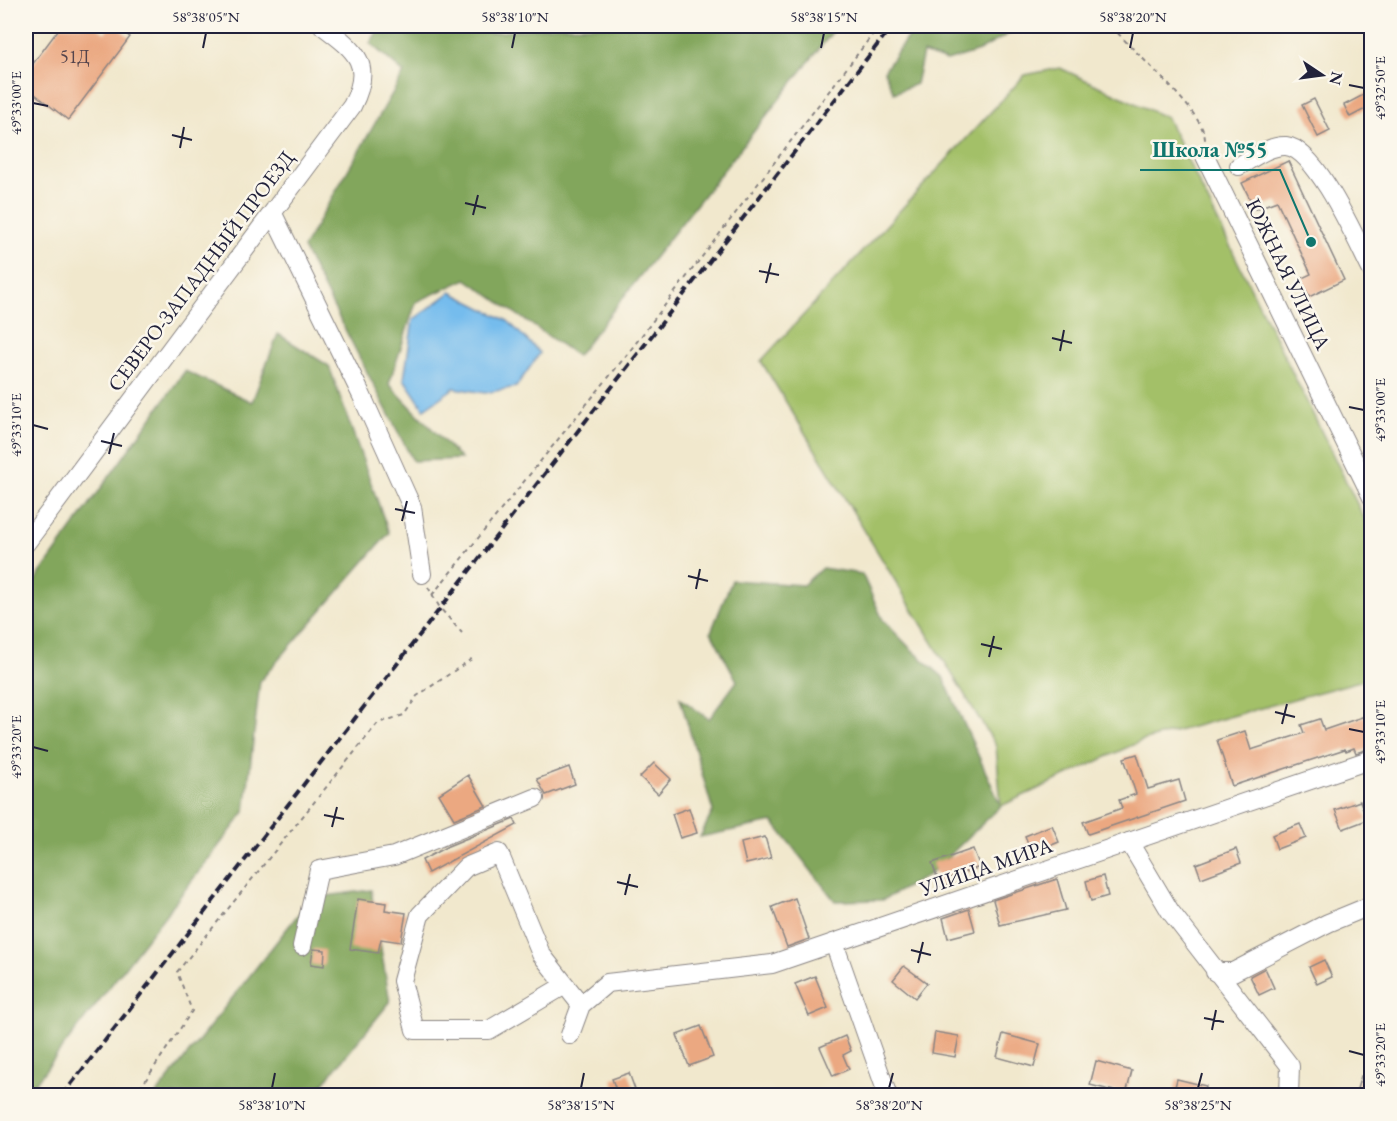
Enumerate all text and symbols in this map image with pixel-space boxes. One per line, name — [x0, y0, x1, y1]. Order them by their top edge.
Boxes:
text: 58°38'05"N — [172, 7, 240, 26]
text: 58°38'10"N — [481, 7, 549, 26]
text: 58°38'15"N — [790, 7, 858, 26]
text: 58°38'20"N — [1099, 7, 1167, 26]
house number: 51Д — [60, 45, 90, 68]
north arrow — [1292, 45, 1352, 105]
text: 49°32'50"E — [1370, 55, 1389, 120]
text: 49°33'00"E — [6, 70, 25, 135]
text: N — [1324, 70, 1348, 87]
callout: Школа №55 — [1140, 130, 1280, 170]
text: Школа №55 — [1152, 135, 1268, 164]
street label: СЕВЕРО-ЗАПАДНЫЙ ПРОЕЗД — [101, 145, 300, 397]
street label: ЮЖНАЯ УЛИЦА — [1240, 193, 1337, 355]
text: 49°33'00"E — [1370, 377, 1389, 442]
text: 49°33'10"E — [6, 392, 25, 457]
text: 49°33'10"E — [1370, 699, 1389, 764]
text: 49°33'20"E — [6, 714, 25, 779]
street label: УЛИЦА МИРА — [915, 831, 1056, 902]
text: 49°33'20"E — [1370, 1022, 1389, 1087]
text: 58°38'10"N — [238, 1095, 306, 1114]
text: 58°38'15"N — [547, 1095, 615, 1114]
text: 58°38'20"N — [855, 1095, 923, 1114]
text: 58°38'25"N — [1164, 1095, 1232, 1114]

